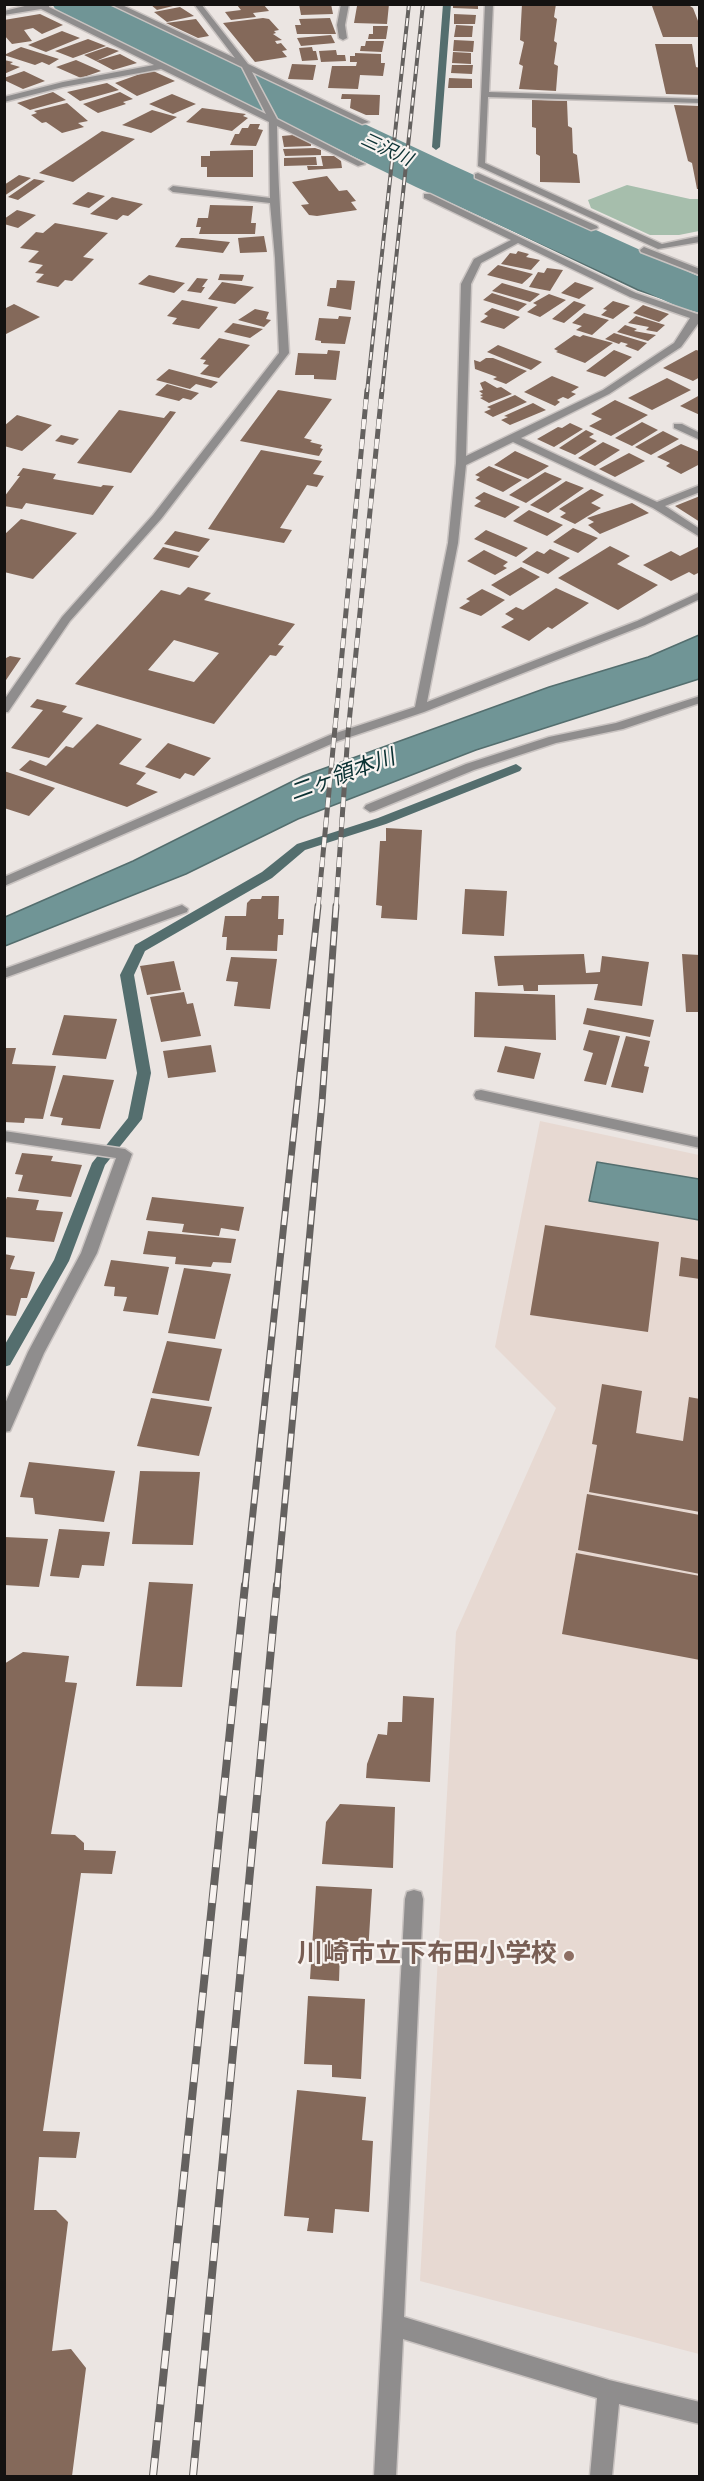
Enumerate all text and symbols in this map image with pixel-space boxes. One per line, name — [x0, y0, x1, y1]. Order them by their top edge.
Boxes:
water label: 三沢川 — [357, 130, 415, 172]
water label: 二ヶ領本川 — [287, 746, 399, 808]
place label: 川崎市立下布田小学校 — [297, 1940, 557, 1972]
marker: 川崎市立下布田小学校 — [562, 1949, 576, 1963]

